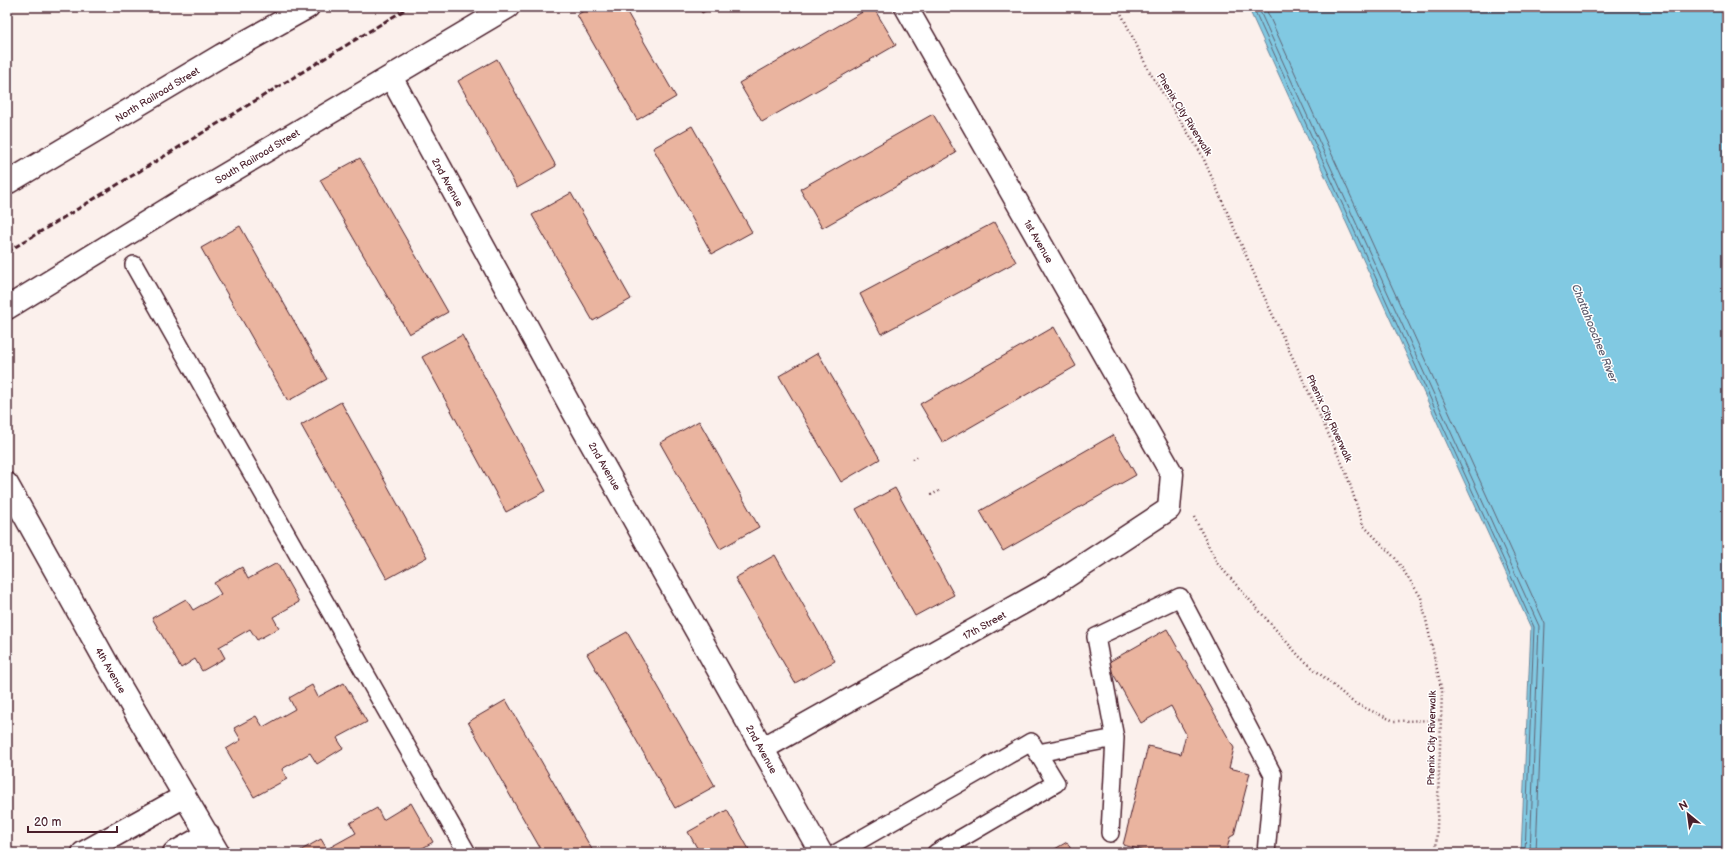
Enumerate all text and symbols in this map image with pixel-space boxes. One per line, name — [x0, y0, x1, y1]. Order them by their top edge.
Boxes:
street label: North Railroad Street — [113, 65, 202, 125]
street label: Phenix City Riverwalk — [1154, 71, 1214, 158]
street label: South Railroad Street — [213, 127, 302, 187]
street label: 2nd Avenue — [429, 156, 465, 209]
street label: 1st Avenue — [1021, 218, 1055, 265]
water label: Chattahoochee River — [1569, 282, 1621, 385]
street label: Phenix City Riverwalk — [1304, 373, 1355, 464]
street label: 2nd Avenue — [586, 440, 623, 493]
street label: 17th Street — [961, 609, 1008, 643]
street label: 4th Avenue — [92, 645, 128, 696]
street label: Phenix City Riverwalk — [1425, 690, 1439, 786]
street label: 2nd Avenue — [743, 723, 779, 776]
north arrow — [1668, 794, 1708, 834]
text: N — [1677, 798, 1690, 813]
scale bar — [28, 808, 117, 834]
text: 20 m — [34, 815, 61, 830]

